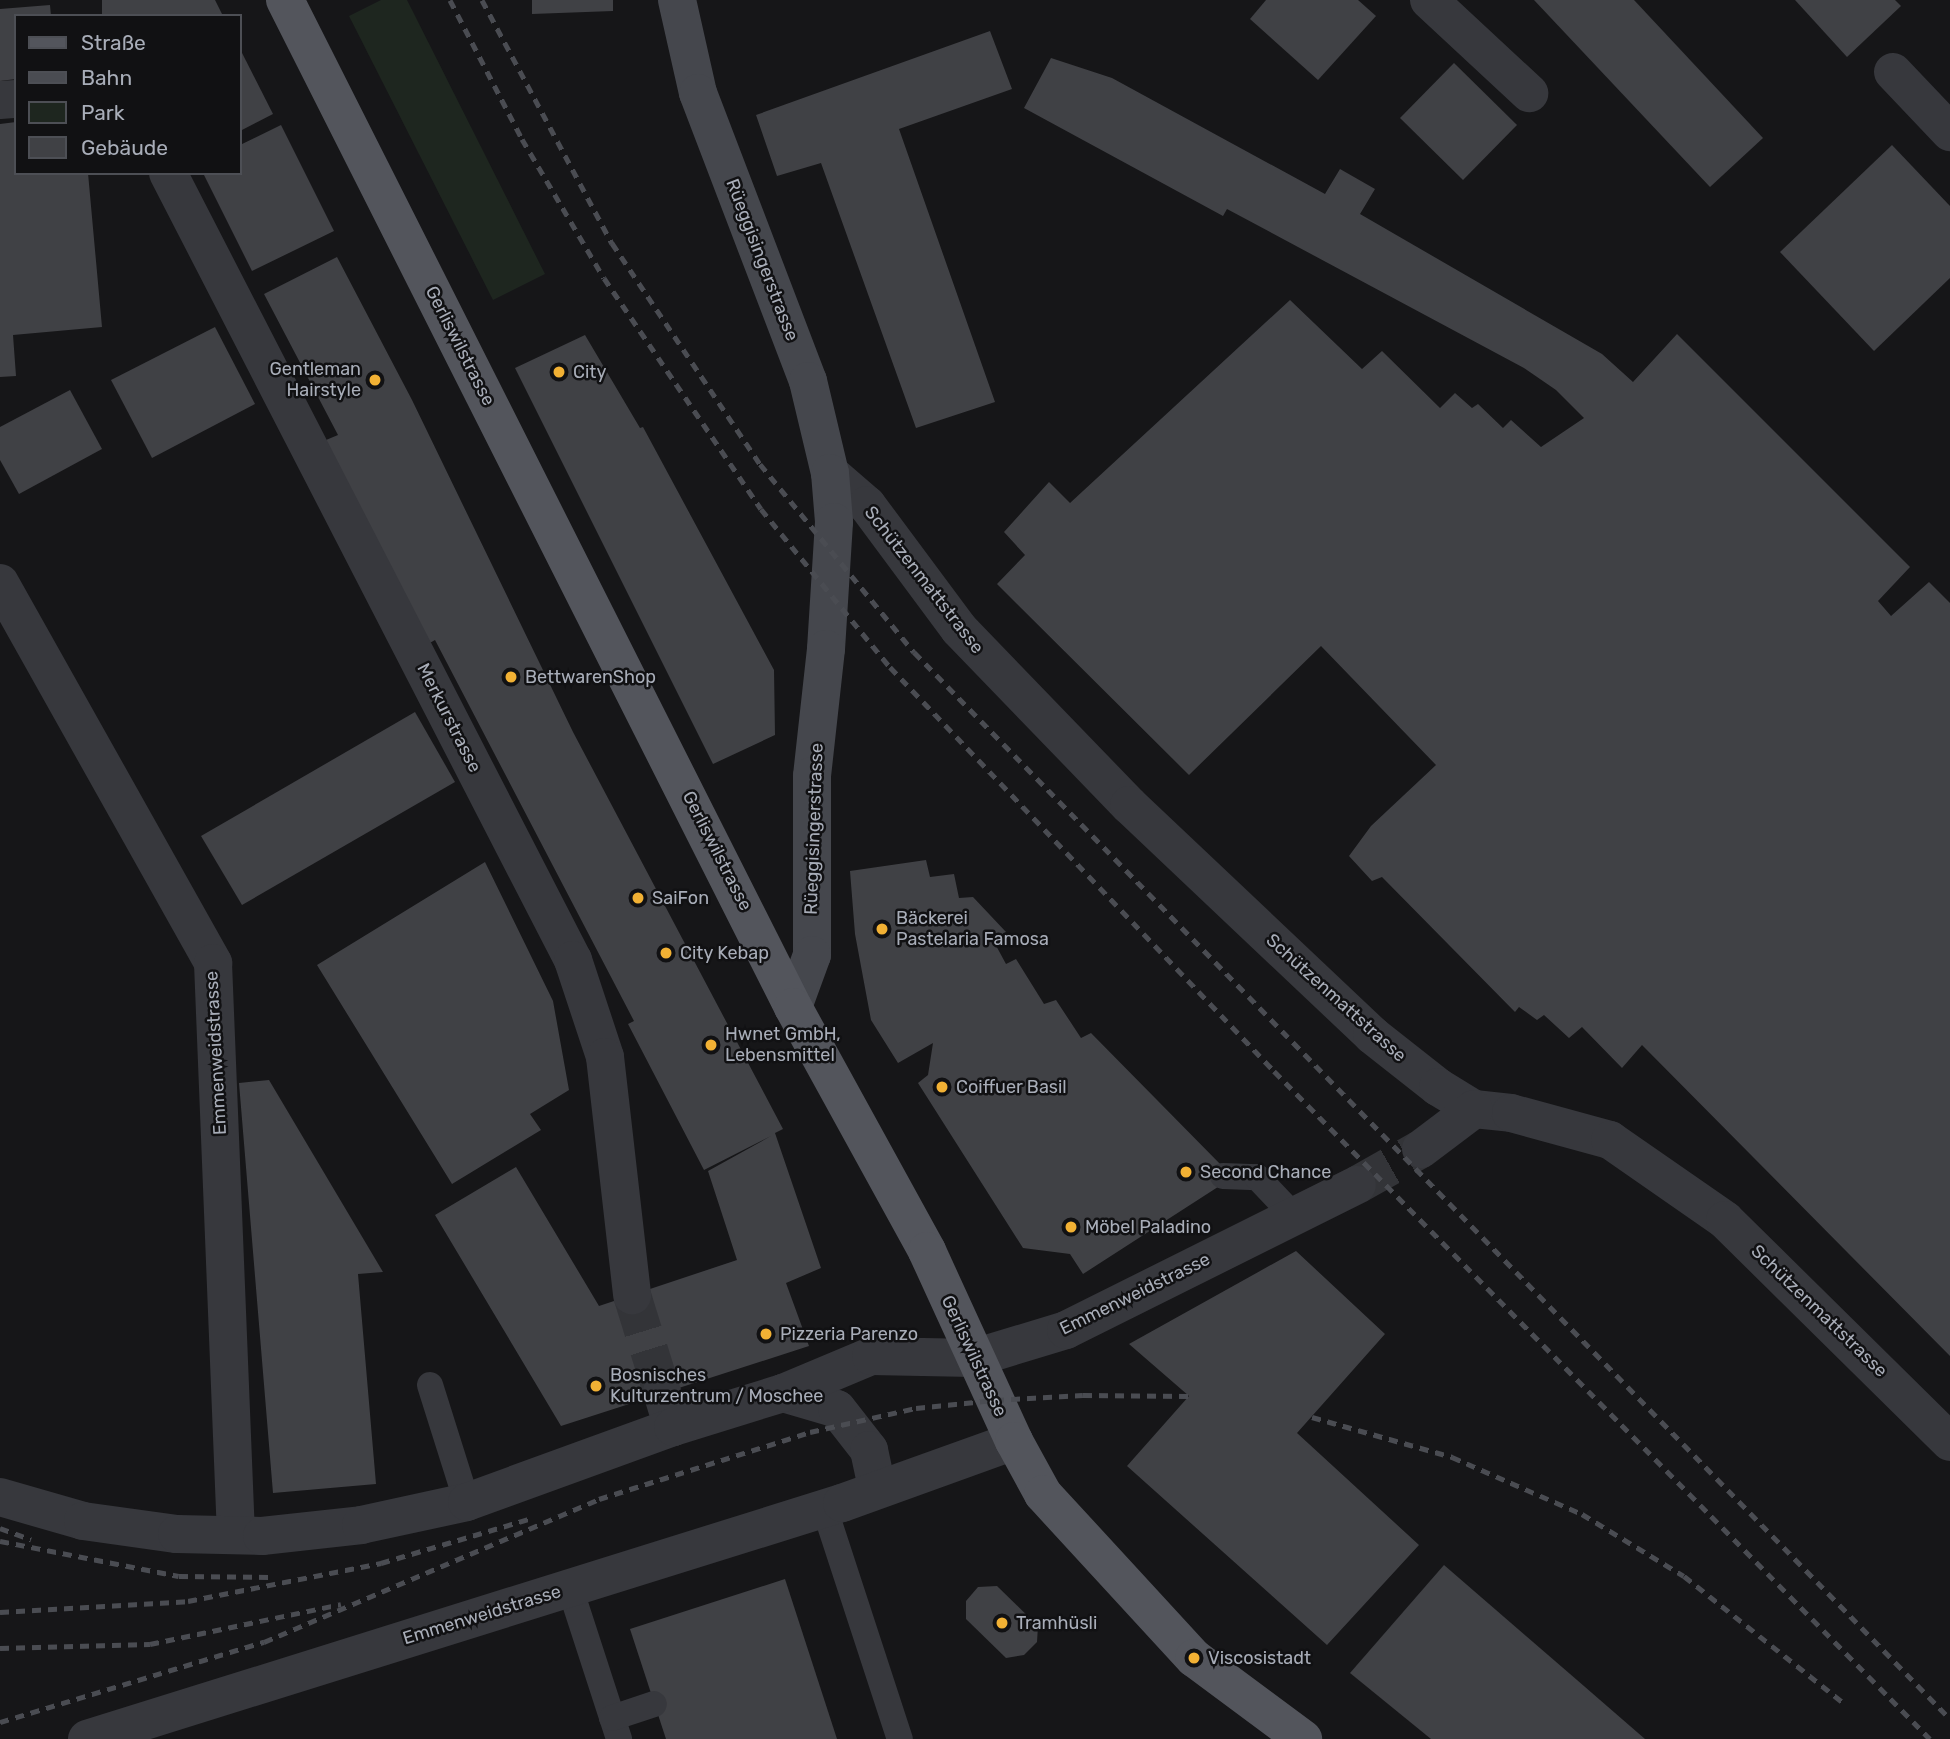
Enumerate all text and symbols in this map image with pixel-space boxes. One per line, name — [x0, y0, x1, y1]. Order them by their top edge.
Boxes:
legend — [14, 14, 242, 175]
text: Straße — [81, 30, 146, 55]
text: Bahn — [81, 65, 132, 90]
text: Park — [81, 100, 125, 125]
text: Gebäude — [81, 135, 168, 160]
street label: Rüeggisingerstrasse — [721, 176, 803, 344]
street label: Gerliswilstrasse — [421, 283, 499, 409]
place label: Gentleman Hairstyle — [270, 359, 361, 402]
place label: City — [573, 361, 606, 383]
marker: City — [551, 364, 567, 380]
marker: Gentleman Hairstyle — [367, 372, 383, 388]
street label: Schützenmattstrasse — [860, 502, 988, 658]
street label: Merkurstrasse — [412, 660, 486, 776]
place label: BettwarenShop — [525, 666, 656, 688]
marker: BettwarenShop — [503, 669, 519, 685]
street label: Rüeggisingerstrasse — [800, 743, 828, 915]
street label: Gerliswilstrasse — [678, 788, 756, 914]
place label: SaiFon — [652, 887, 709, 909]
marker: SaiFon — [630, 890, 646, 906]
place label: Bäckerei Pastelaria Famosa — [896, 908, 1049, 950]
marker: Bäckerei Pastelaria Famosa — [874, 921, 890, 937]
street label: Schützenmattstrasse — [1261, 929, 1411, 1067]
place label: City Kebap — [680, 942, 769, 964]
marker: City Kebap — [658, 945, 674, 961]
street label: Emmenweidstrasse — [201, 970, 231, 1136]
place label: Hwnet GmbH, Lebensmittel — [725, 1024, 841, 1066]
marker: Hwnet GmbH, Lebensmittel — [703, 1037, 719, 1053]
place label: Coiffuer Basil — [956, 1076, 1067, 1098]
marker: Coiffuer Basil — [934, 1079, 950, 1095]
place label: Second Chance — [1200, 1161, 1331, 1183]
marker: Second Chance — [1178, 1164, 1194, 1180]
place label: Möbel Paladino — [1085, 1216, 1211, 1238]
marker: Möbel Paladino — [1063, 1219, 1079, 1235]
street label: Schützenmattstrasse — [1746, 1240, 1892, 1382]
street label: Emmenweidstrasse — [1056, 1248, 1214, 1340]
street label: Gerliswilstrasse — [936, 1292, 1012, 1420]
place label: Pizzeria Parenzo — [780, 1323, 918, 1345]
marker: Pizzeria Parenzo — [758, 1326, 774, 1342]
place label: Bosnisches Kulturzentrum / Moschee — [610, 1365, 823, 1408]
marker: Bosnisches Kulturzentrum / Moschee — [588, 1378, 604, 1394]
street label: Emmenweidstrasse — [400, 1581, 564, 1649]
place label: Tramhüsli — [1016, 1612, 1097, 1634]
marker: Tramhüsli — [994, 1615, 1010, 1631]
place label: Viscosistadt — [1208, 1647, 1311, 1669]
marker: Viscosistadt — [1186, 1650, 1202, 1666]

